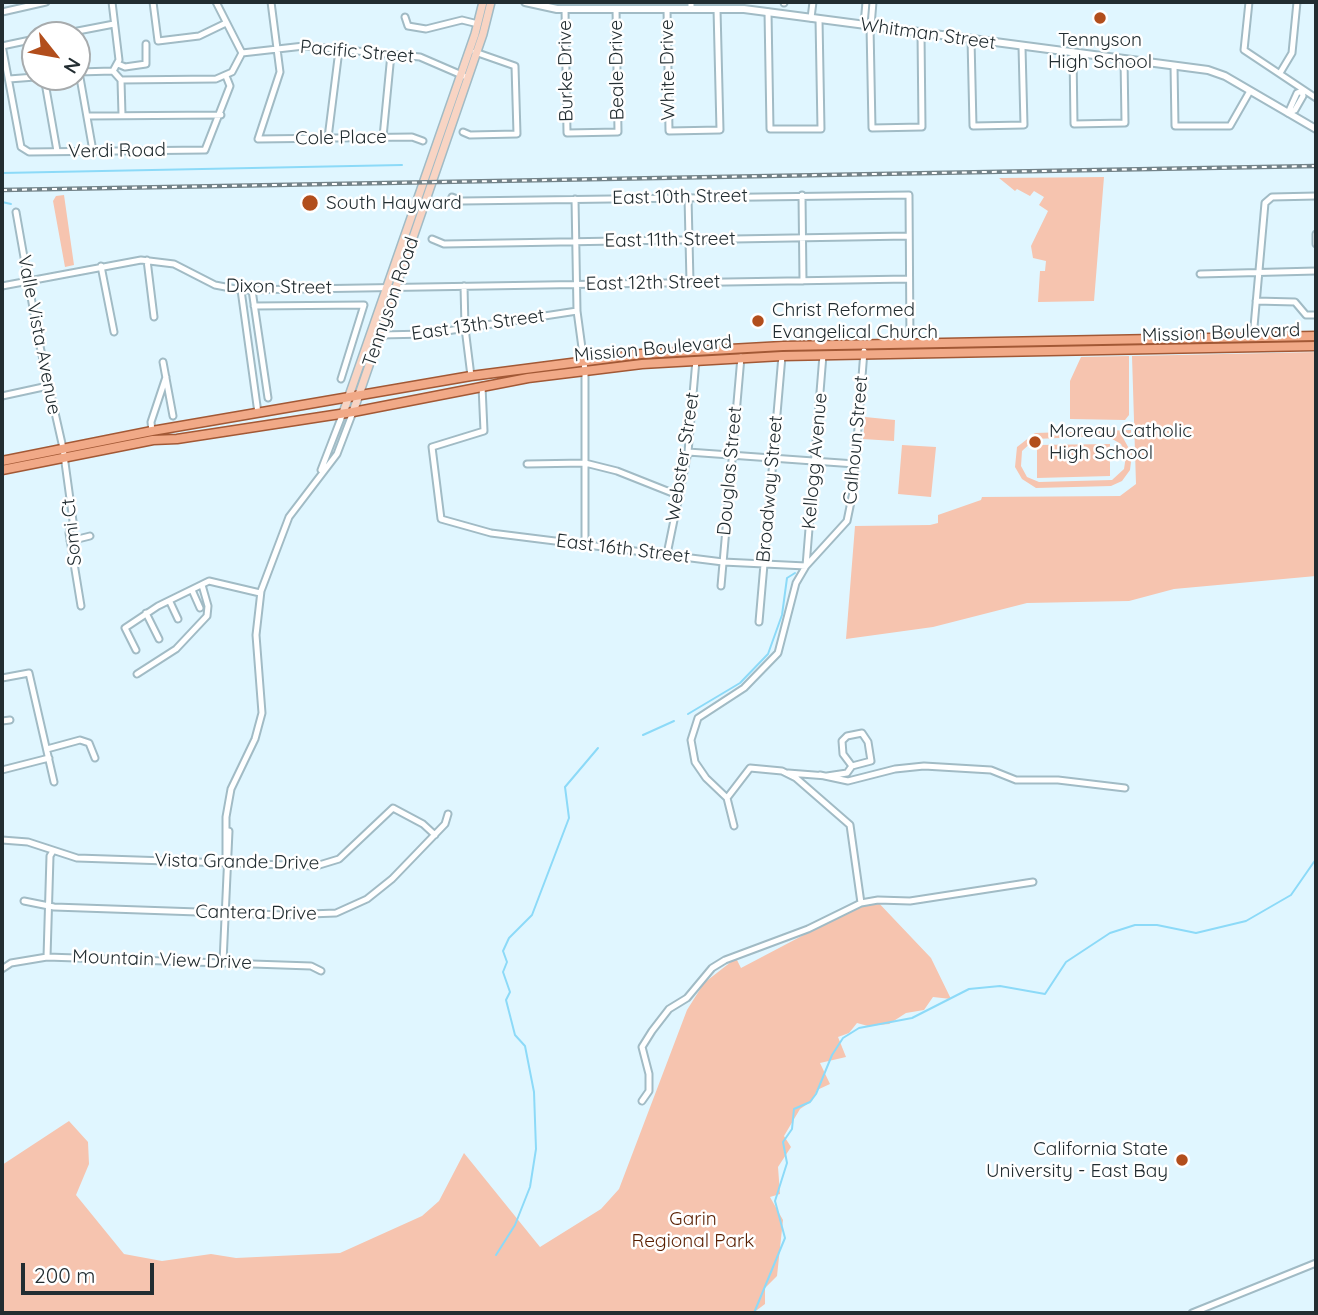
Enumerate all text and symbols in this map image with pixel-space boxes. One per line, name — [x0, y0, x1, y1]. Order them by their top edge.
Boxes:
marker: Tennyson High School — [1092, 10, 1108, 26]
street label: Whitman Street — [859, 13, 997, 55]
street label: White Drive — [656, 19, 680, 121]
street label: Burke Drive — [554, 20, 578, 122]
street label: Beale Drive — [605, 20, 629, 120]
north arrow — [21, 21, 91, 91]
place label: Tennyson High School — [1048, 29, 1152, 73]
street label: Pacific Street — [299, 36, 415, 68]
text: N — [58, 54, 86, 78]
street label: Cole Place — [295, 126, 387, 150]
street label: Verdi Road — [68, 139, 166, 163]
street label: East 10th Street — [612, 184, 748, 210]
place label: South Hayward — [326, 192, 462, 214]
marker: South Hayward — [300, 193, 320, 213]
street label: East 11th Street — [604, 227, 736, 253]
street label: Tennyson Road — [358, 234, 424, 370]
street label: Valle Vista Avenue — [12, 253, 66, 417]
street label: East 12th Street — [585, 270, 721, 296]
street label: Dixon Street — [226, 275, 332, 299]
place label: Christ Reformed Evangelical Church — [772, 299, 938, 343]
street label: East 13th Street — [410, 304, 546, 346]
marker: Christ Reformed Evangelical Church — [750, 313, 766, 329]
street label: Mission Boulevard — [1141, 319, 1301, 347]
street label: Mission Boulevard — [573, 331, 733, 367]
street label: Calhoun Street — [839, 375, 873, 505]
street label: Webster Street — [662, 391, 704, 523]
street label: Kellogg Avenue — [798, 392, 832, 530]
street label: Douglas Street — [713, 405, 747, 537]
street label: Broadway Street — [752, 415, 788, 563]
place label: Moreau Catholic High School — [1049, 420, 1192, 464]
marker: Moreau Catholic High School — [1027, 434, 1043, 450]
street label: Somi Ct — [57, 497, 87, 567]
street label: East 16th Street — [555, 529, 691, 569]
street label: Vista Grande Drive — [154, 849, 320, 875]
street label: Cantera Drive — [195, 901, 317, 925]
street label: Mountain View Drive — [72, 945, 252, 975]
place label: California State University - East Bay — [986, 1138, 1168, 1182]
marker: California State University - East Bay — [1174, 1152, 1190, 1168]
park label: Garin Regional Park — [632, 1208, 754, 1252]
scale bar — [24, 1248, 158, 1292]
text: 200 m — [34, 1262, 96, 1288]

